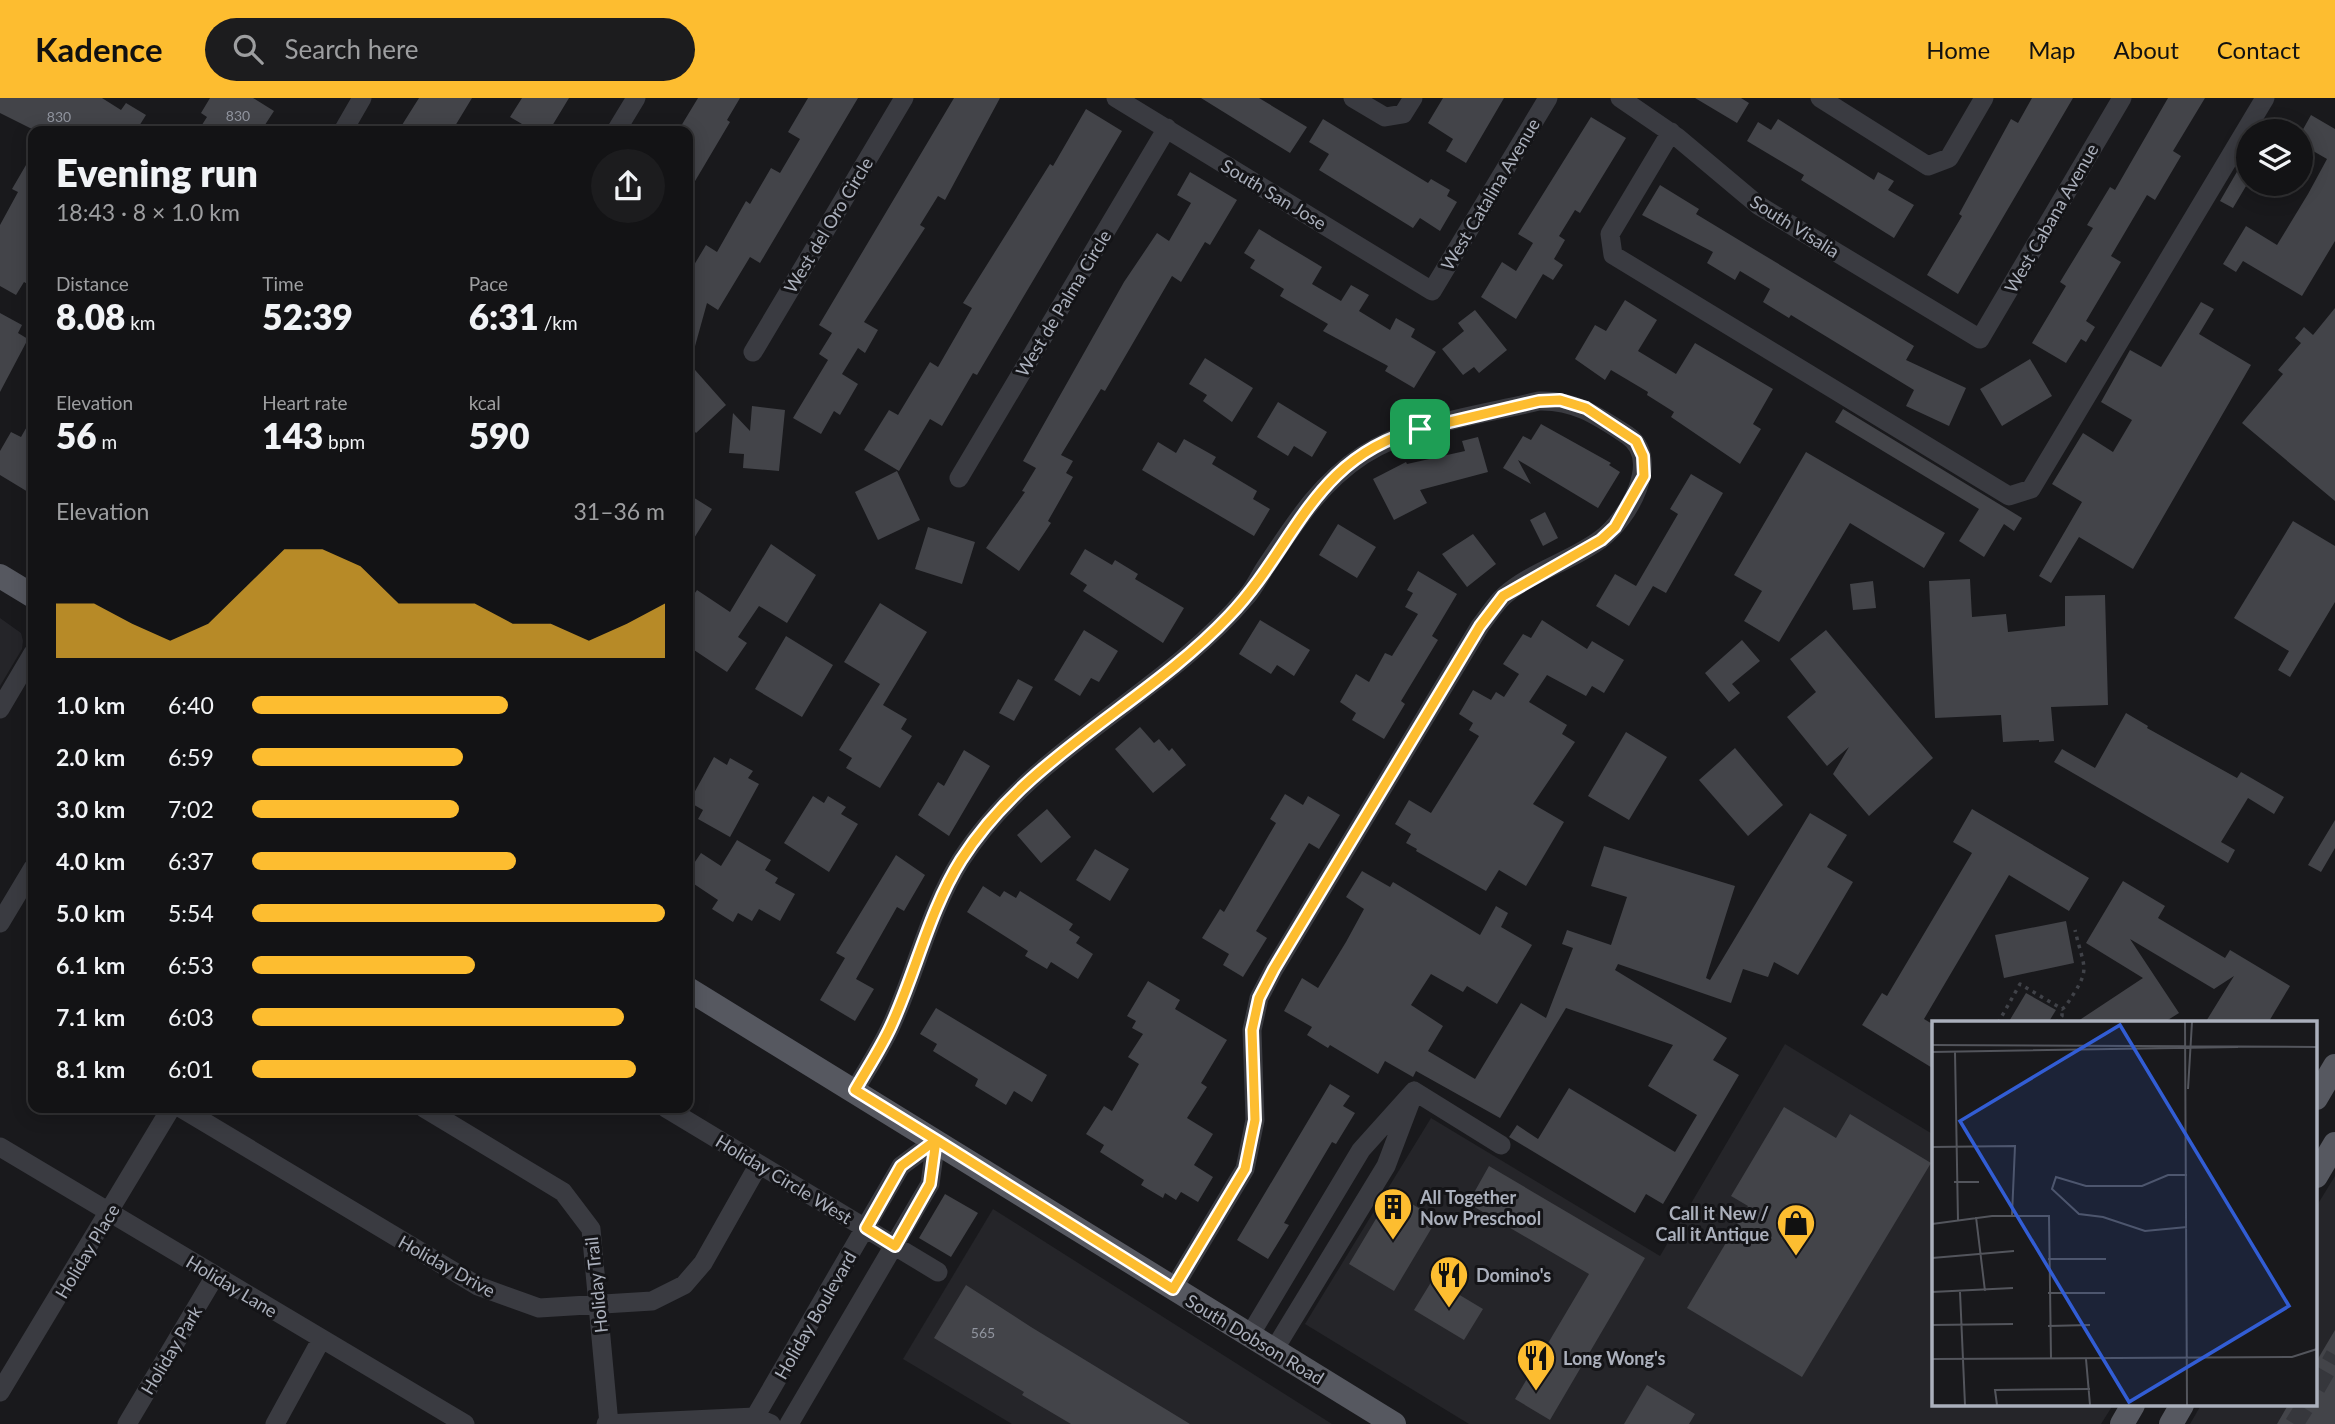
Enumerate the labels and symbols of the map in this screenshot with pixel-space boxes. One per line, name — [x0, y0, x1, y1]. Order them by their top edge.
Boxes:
house number: 830 — [226, 107, 250, 124]
house number: 830 — [47, 108, 71, 125]
street label: West Catalina Avenue — [1436, 114, 1544, 274]
street label: West Cabana Avenue — [1999, 140, 2103, 296]
street label: West del Oro Circle — [779, 153, 877, 297]
street label: South San Jose — [1218, 154, 1330, 234]
street label: South Visalia — [1746, 190, 1844, 262]
street label: West de Palma Circle — [1011, 226, 1115, 380]
pin — [1390, 399, 1450, 459]
inset map — [1932, 1021, 2318, 1406]
street label: Holiday Circle West — [712, 1130, 857, 1229]
building icon: All Together Now Preschool — [1372, 1186, 1414, 1241]
place label: All Together Now Preschool — [1419, 1186, 1541, 1229]
street label: Holiday Place — [50, 1200, 124, 1302]
place label: Call it New / Call it Antique — [1656, 1202, 1769, 1245]
shop icon: Call it New / Call it Antique — [1775, 1202, 1817, 1257]
street label: Holiday Drive — [395, 1230, 499, 1302]
street label: Holiday Trail — [580, 1236, 612, 1334]
street label: Holiday Boulevard — [769, 1247, 861, 1383]
street label: Holiday Lane — [183, 1250, 281, 1322]
restaurant icon: Domino's — [1428, 1254, 1470, 1309]
place label: Domino's — [1476, 1264, 1551, 1286]
street label: South Dobson Road — [1182, 1289, 1328, 1389]
street label: Holiday Park — [136, 1301, 207, 1398]
house number: 565 — [971, 1324, 995, 1341]
restaurant icon: Long Wong's — [1515, 1337, 1557, 1392]
place label: Long Wong's — [1563, 1347, 1666, 1369]

